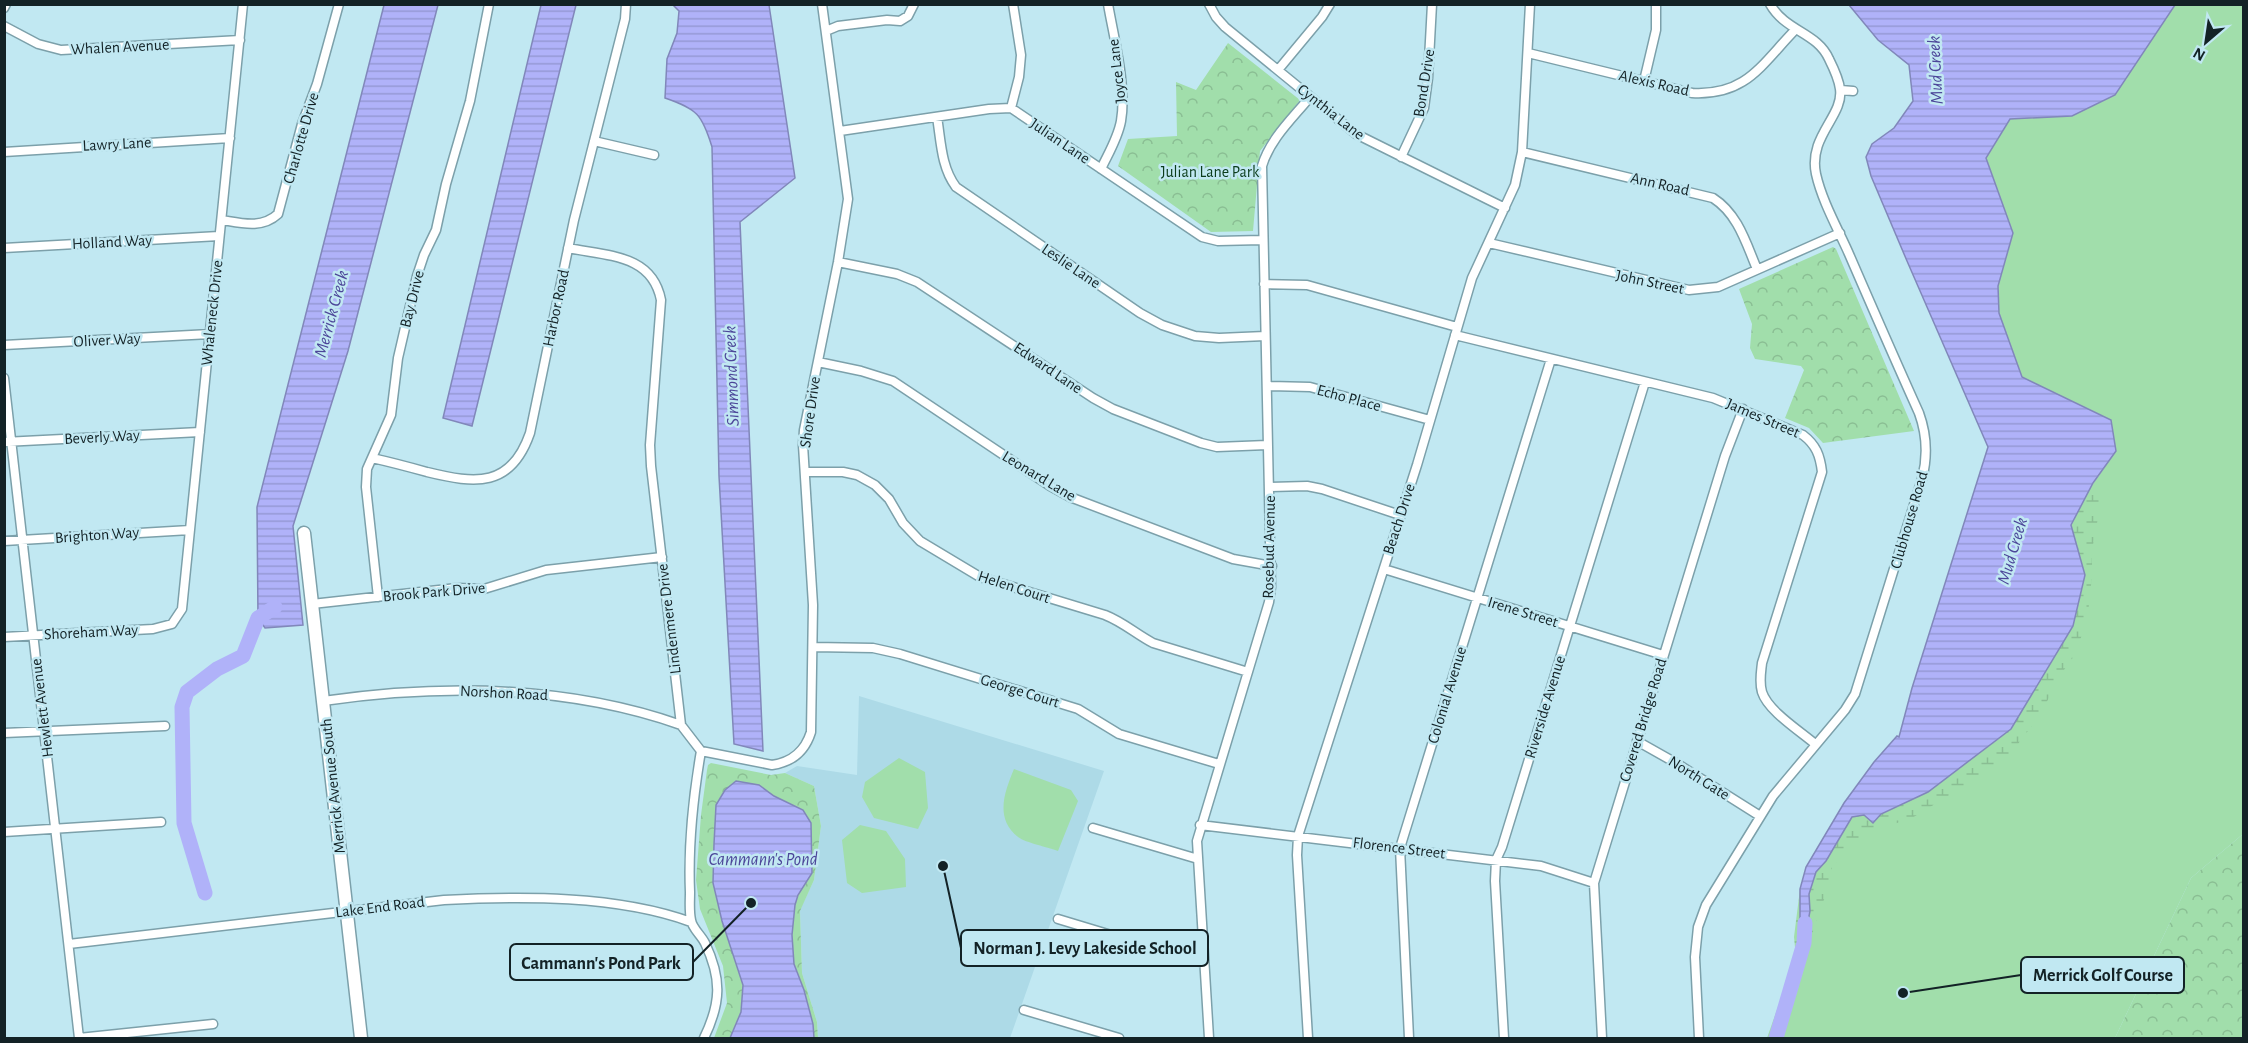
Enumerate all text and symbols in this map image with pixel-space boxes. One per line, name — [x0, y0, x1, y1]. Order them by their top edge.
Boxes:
north arrow — [2176, 12, 2236, 72]
water label: Mud Creek — [1925, 35, 1947, 105]
street label: Whalen Avenue — [70, 36, 170, 58]
street label: Joyce Lane — [1105, 38, 1130, 104]
text: N — [2190, 45, 2208, 64]
street label: Bond Drive — [1411, 48, 1437, 118]
street label: Alexis Road — [1617, 67, 1691, 99]
street label: Cynthia Lane — [1294, 81, 1367, 144]
street label: Charlotte Drive — [280, 91, 322, 185]
street label: Julian Lane — [1027, 115, 1093, 167]
street label: Lawry Lane — [82, 134, 152, 155]
park label: Julian Lane Park — [1161, 164, 1260, 180]
street label: Ann Road — [1629, 169, 1691, 199]
street label: Holland Way — [72, 232, 153, 253]
street label: Leslie Lane — [1039, 241, 1103, 291]
street label: Whaleneck Drive — [198, 259, 226, 367]
street label: John Street — [1614, 267, 1686, 297]
street label: Harbor Road — [540, 268, 572, 348]
water label: Merrick Creek — [312, 269, 352, 359]
street label: Bay Drive — [397, 269, 428, 330]
water label: Simmond Creek — [721, 325, 743, 427]
street label: Oliver Way — [73, 330, 141, 351]
street label: Edward Lane — [1011, 339, 1085, 397]
street label: Shore Drive — [797, 375, 823, 449]
street label: Echo Place — [1315, 382, 1383, 414]
street label: James Street — [1724, 395, 1802, 441]
street label: Beverly Way — [64, 427, 140, 448]
street label: Leonard Lane — [999, 448, 1079, 504]
street label: Clubhouse Road — [1887, 469, 1931, 571]
street label: Beach Drive — [1380, 482, 1418, 556]
street label: Rosebud Avenue — [1260, 495, 1278, 599]
water label: Mud Creek — [1995, 516, 2031, 586]
street label: Brighton Way — [54, 524, 140, 547]
street label: Lindenmere Drive — [654, 563, 684, 675]
street label: Helen Court — [976, 568, 1052, 606]
street label: Brook Park Drive — [382, 580, 486, 604]
street label: Irene Street — [1486, 594, 1560, 630]
street label: Shoreham Way — [43, 622, 139, 643]
street label: Colonial Avenue — [1425, 645, 1469, 745]
street label: Riverside Avenue — [1522, 654, 1568, 760]
street label: Covered Bridge Road — [1617, 656, 1669, 784]
street label: Hewlett Avenue — [28, 658, 56, 758]
street label: George Court — [979, 671, 1061, 711]
street label: Norshon Road — [460, 683, 548, 703]
street label: Merrick Avenue South — [318, 718, 348, 854]
street label: North Gate — [1666, 753, 1732, 803]
street label: Florence Street — [1352, 834, 1446, 862]
water label: Cammann's Pond — [708, 851, 818, 869]
street label: Lake End Road — [335, 894, 425, 920]
callout: Norman J. Levy Lakeside School — [961, 930, 1208, 966]
text: Norman J. Levy Lakeside School — [973, 940, 1197, 958]
callout: Cammann's Pond Park — [510, 944, 693, 980]
text: Cammann's Pond Park — [521, 955, 681, 973]
callout: Merrick Golf Course — [2021, 957, 2184, 993]
text: Merrick Golf Course — [2033, 967, 2173, 985]

